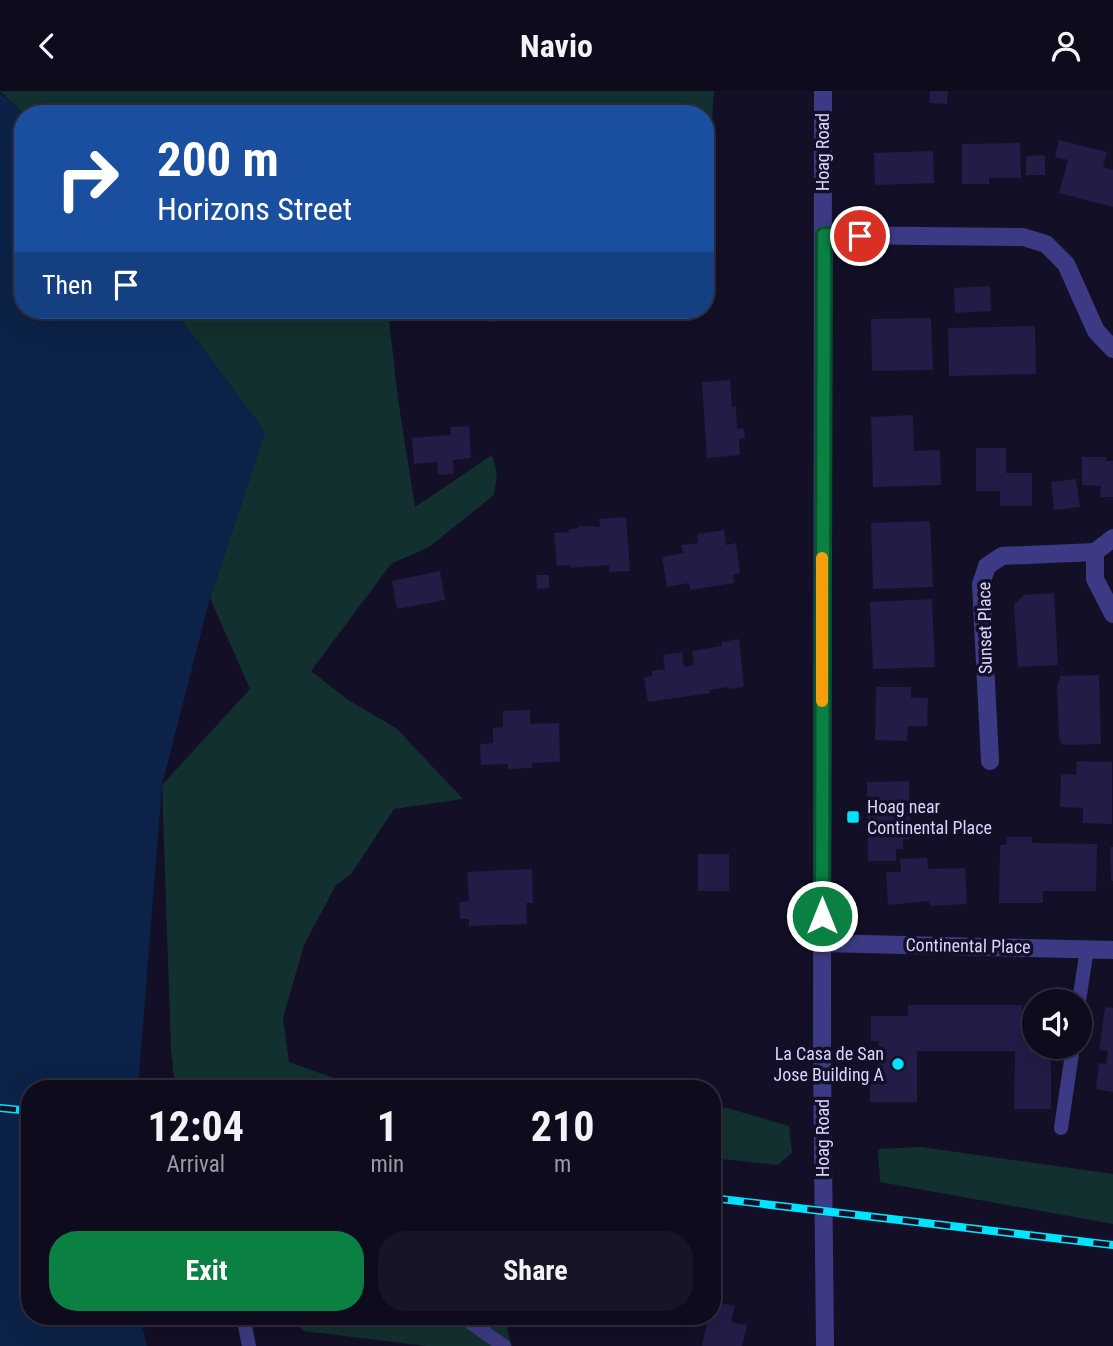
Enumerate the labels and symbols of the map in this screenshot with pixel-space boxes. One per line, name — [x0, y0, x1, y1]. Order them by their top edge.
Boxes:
street label: Hoag Road — [812, 113, 833, 191]
pin — [830, 206, 890, 266]
street label: Sunset Place — [973, 582, 996, 674]
place label: Hoag near Continental Place — [867, 796, 992, 838]
marker: Hoag near Continental Place — [845, 809, 861, 825]
position arrow — [785, 879, 859, 953]
street label: Continental Place — [905, 934, 1031, 957]
place label: La Casa de San Jose Building A — [774, 1043, 885, 1085]
marker: La Casa de San Jose Building A — [890, 1056, 906, 1072]
street label: Hoag Road — [812, 1099, 833, 1177]

